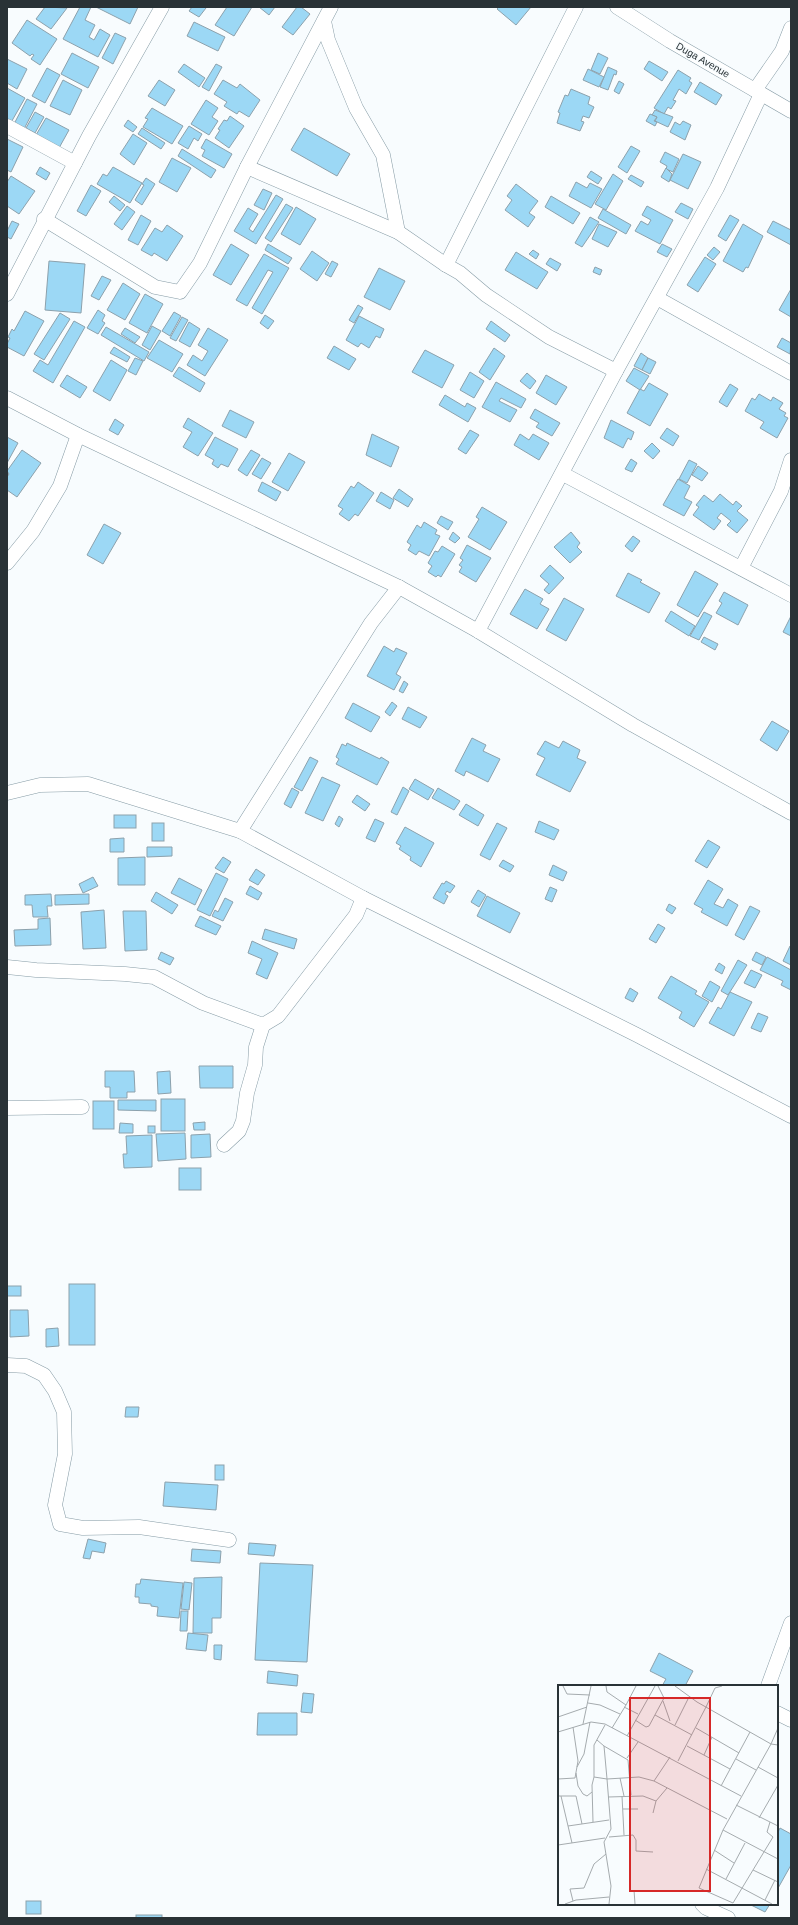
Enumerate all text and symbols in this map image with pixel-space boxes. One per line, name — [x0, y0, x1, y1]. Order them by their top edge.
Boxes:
street label: Duga Avenue — [674, 40, 732, 80]
inset map — [558, 1685, 778, 1905]

